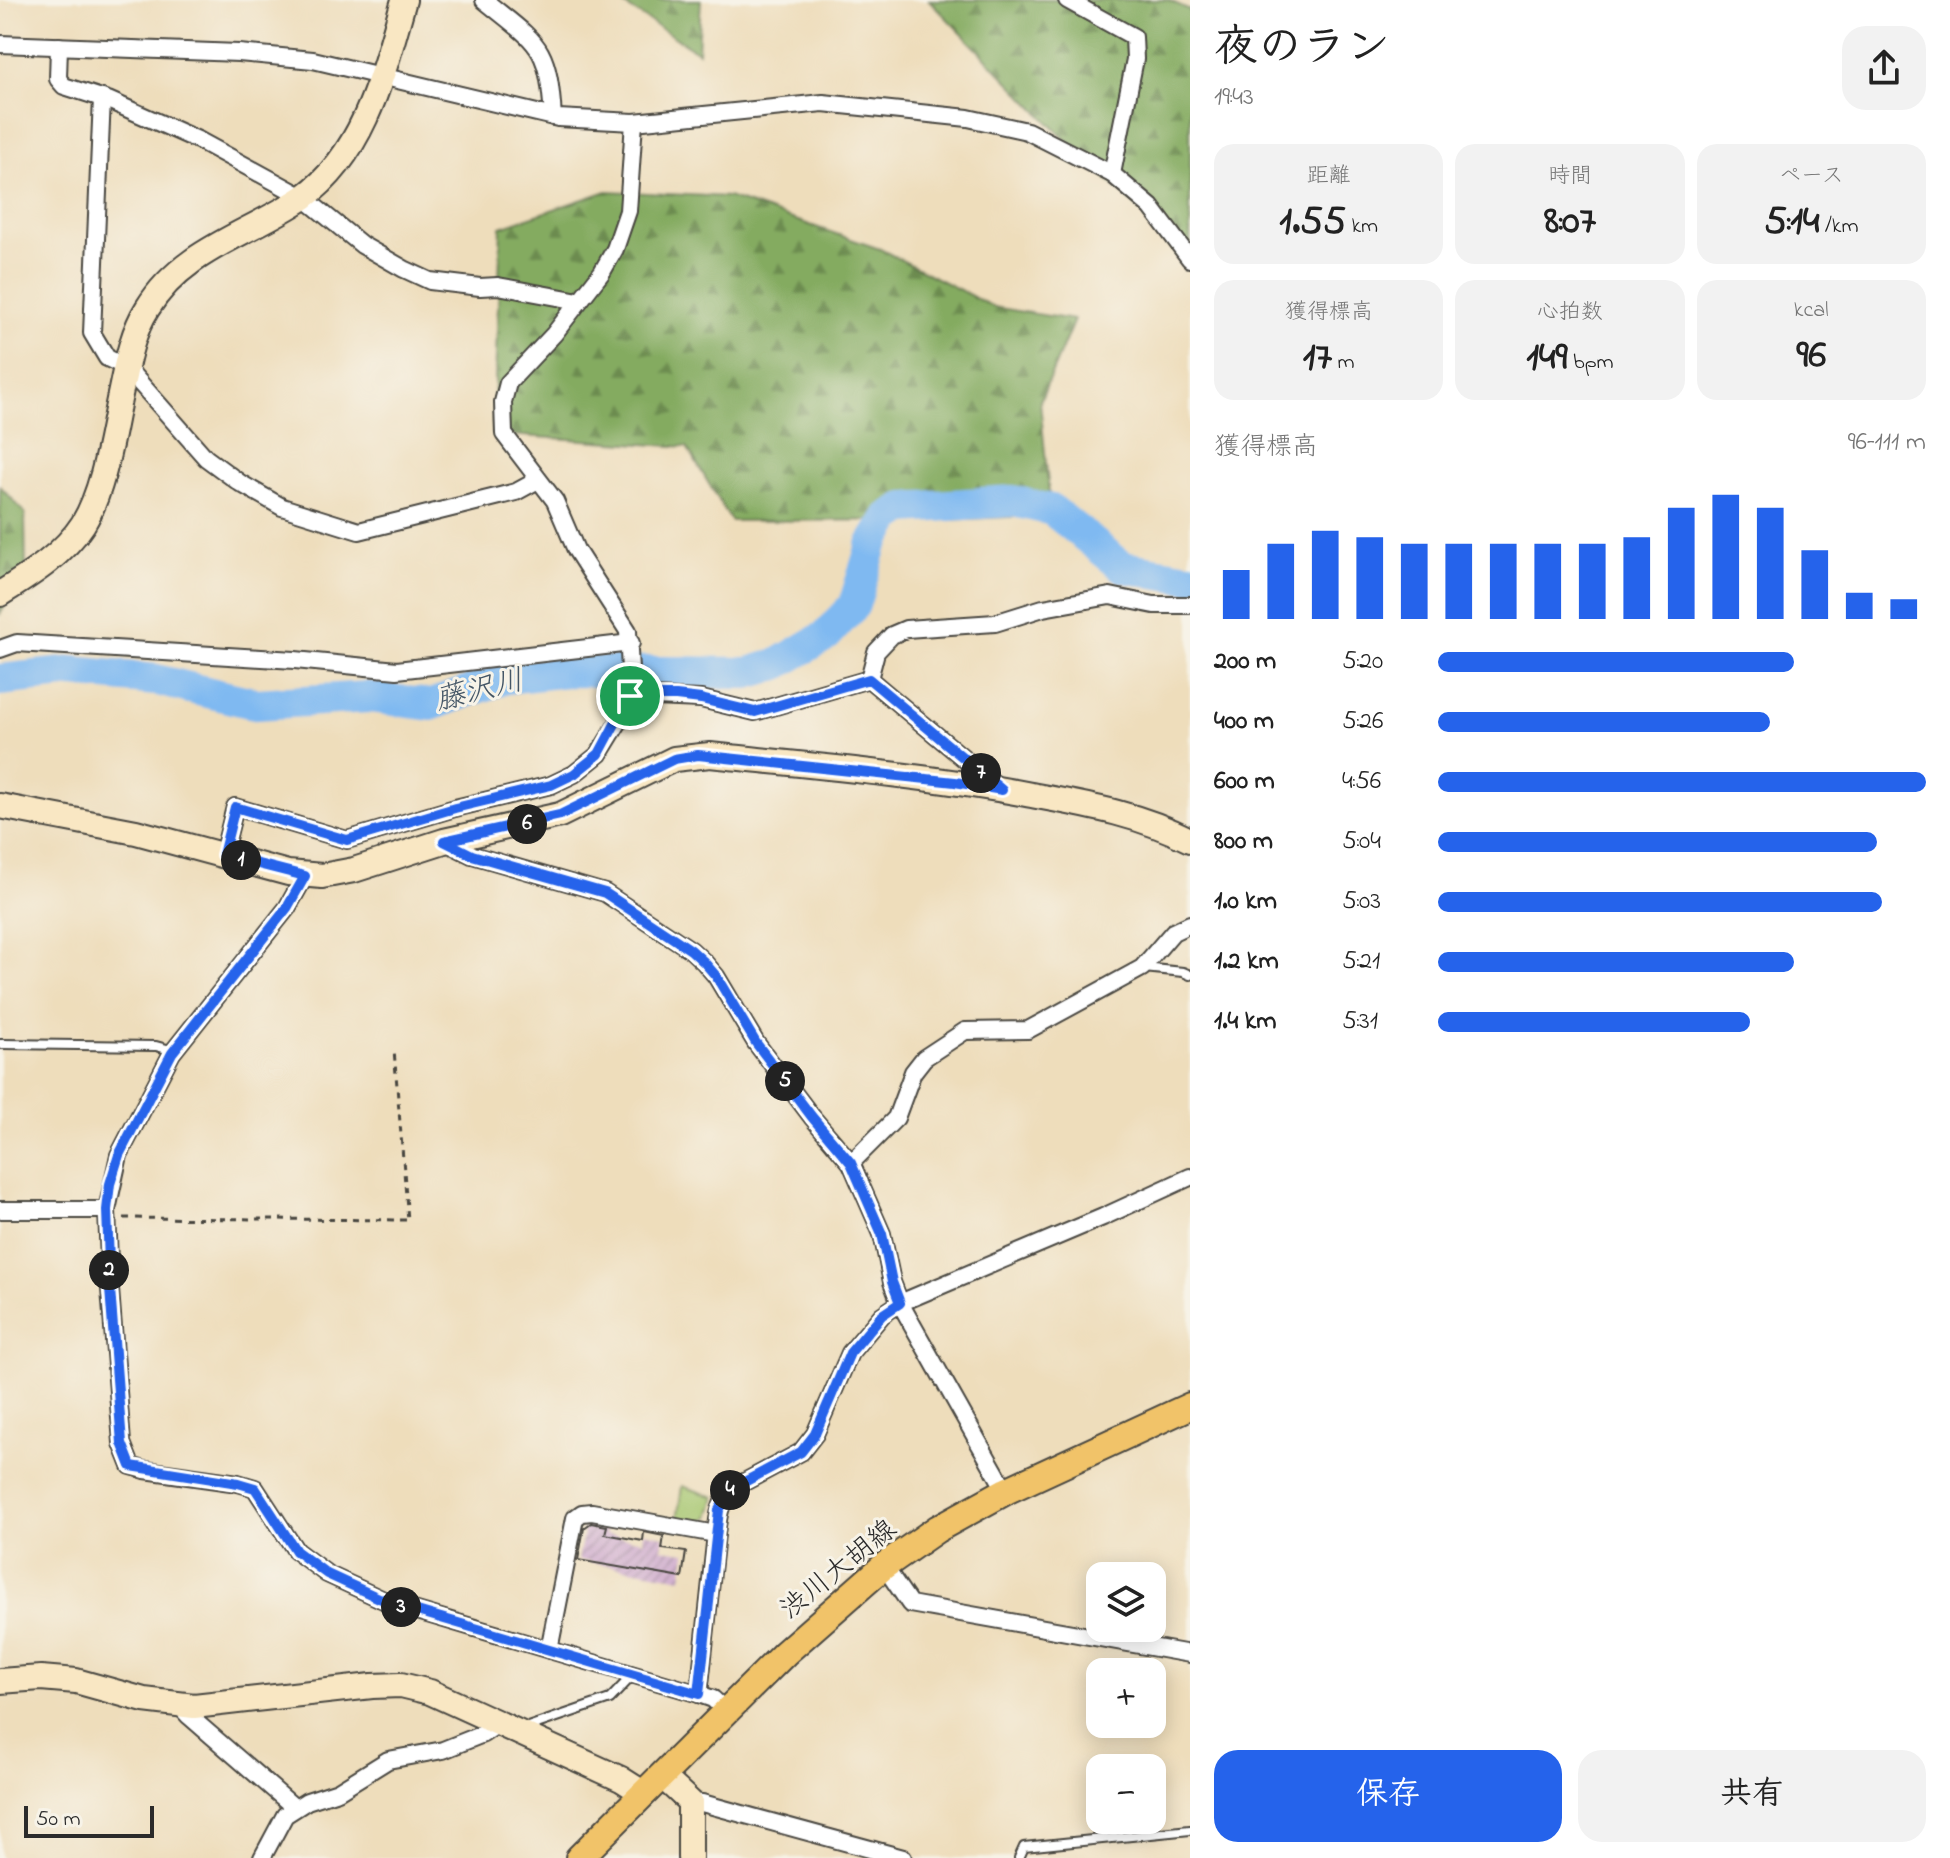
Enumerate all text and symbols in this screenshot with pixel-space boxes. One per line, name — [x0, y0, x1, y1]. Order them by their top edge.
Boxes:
text: 夜のラン — [1214, 17, 1390, 81]
button: share — [1842, 26, 1926, 110]
text: 19:43 — [1214, 79, 1254, 117]
text: 距離 — [1307, 161, 1351, 193]
text: 時間 — [1548, 161, 1592, 193]
text: ペース — [1779, 161, 1844, 193]
text: 1.55 — [1279, 193, 1346, 252]
text: 8:07 — [1544, 193, 1596, 252]
text: 5:14 — [1764, 193, 1820, 252]
text: km — [1346, 211, 1378, 243]
text: /km — [1820, 211, 1859, 243]
text: kcal — [1794, 295, 1829, 327]
text: 獲得標高 — [1285, 297, 1373, 329]
text: 心拍数 — [1537, 297, 1603, 329]
text: 96 — [1797, 327, 1826, 386]
text: 17 — [1303, 329, 1332, 388]
text: 149 — [1526, 329, 1568, 388]
text: m — [1332, 347, 1355, 379]
text: bpm — [1568, 347, 1614, 379]
text: 96–111 m — [1848, 424, 1926, 462]
text: 獲得標高 — [1214, 429, 1318, 467]
text: 200 m — [1214, 643, 1276, 681]
text: 5:20 — [1342, 643, 1383, 681]
water label: 藤沢川 — [431, 660, 529, 724]
pin — [596, 662, 664, 730]
icon: arrive — [608, 674, 652, 718]
text: 400 m — [1214, 703, 1274, 741]
text: 5:26 — [1342, 703, 1383, 741]
pin: 7 — [961, 753, 1001, 793]
text: 7 — [976, 757, 986, 789]
text: 600 m — [1214, 763, 1275, 801]
text: 4:56 — [1342, 763, 1381, 801]
pin: 6 — [507, 804, 547, 844]
text: 6 — [522, 808, 532, 840]
text: 800 m — [1214, 823, 1273, 861]
text: 5:04 — [1342, 823, 1381, 861]
pin: 1 — [221, 840, 261, 880]
text: 1 — [238, 844, 245, 876]
text: 1.0 km — [1214, 883, 1277, 921]
text: 5:03 — [1342, 883, 1381, 921]
text: 1.2 km — [1214, 943, 1279, 981]
text: 5:21 — [1342, 943, 1380, 981]
text: 1.4 km — [1214, 1003, 1276, 1041]
text: 5:31 — [1342, 1003, 1378, 1041]
pin: 5 — [765, 1061, 805, 1101]
text: 5 — [779, 1065, 791, 1097]
pin: 2 — [89, 1250, 129, 1290]
text: 2 — [104, 1254, 114, 1286]
pin: 4 — [710, 1470, 750, 1510]
text: 4 — [725, 1474, 735, 1506]
street label: 渋川大胡線 — [772, 1511, 907, 1631]
map controls — [1086, 1562, 1166, 1834]
button: layers — [1086, 1562, 1166, 1642]
pin: 3 — [381, 1587, 421, 1627]
text: 3 — [396, 1591, 406, 1623]
button: + — [1086, 1658, 1166, 1738]
button: 保存 — [1214, 1750, 1562, 1842]
button: 共有 — [1578, 1750, 1926, 1842]
button: − — [1086, 1754, 1166, 1834]
scale bar — [24, 1802, 154, 1838]
text: 50 m — [36, 1804, 81, 1836]

